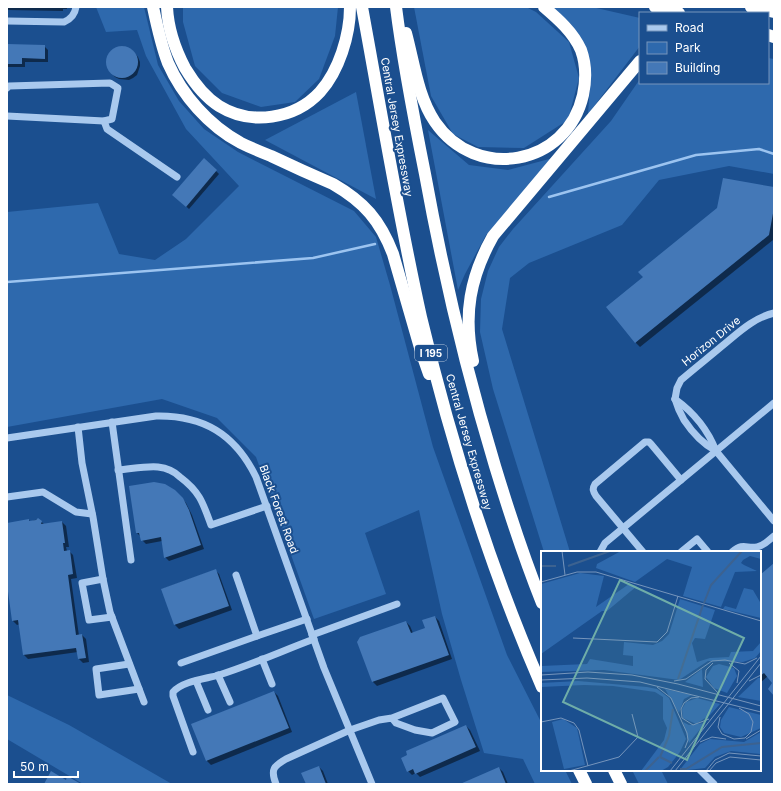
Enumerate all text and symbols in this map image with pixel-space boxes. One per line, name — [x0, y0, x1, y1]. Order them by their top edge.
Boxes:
legend — [639, 12, 769, 84]
text: Road — [675, 20, 704, 35]
text: Park — [675, 40, 701, 55]
street label: Central Jersey Expressway — [378, 56, 416, 198]
text: Building — [675, 60, 720, 75]
street label: Horizon Drive — [679, 313, 743, 369]
road number: I 195 — [415, 345, 447, 361]
street label: Central Jersey Expressway — [443, 372, 495, 512]
street label: Black Forest Road — [256, 463, 302, 555]
inset map — [541, 551, 761, 771]
scale bar — [14, 753, 78, 779]
text: 50 m — [20, 759, 49, 774]

